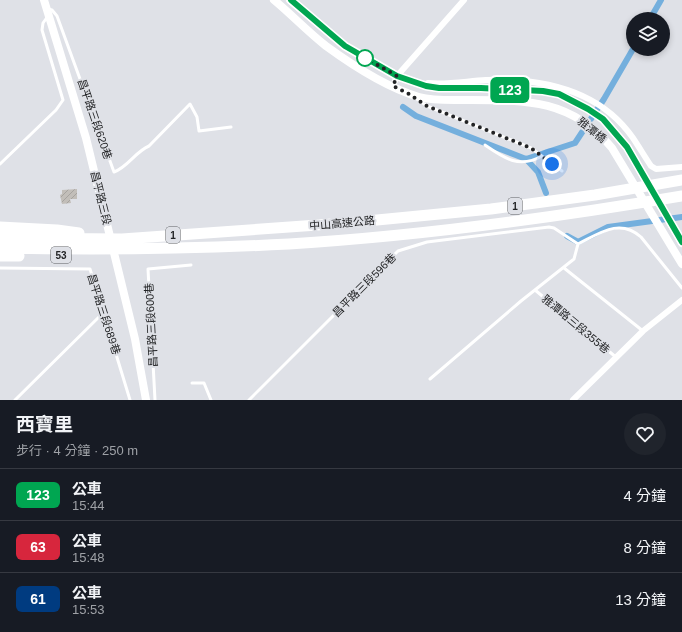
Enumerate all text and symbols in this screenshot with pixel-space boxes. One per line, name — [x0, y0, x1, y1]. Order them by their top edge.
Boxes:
map controls — [626, 12, 670, 56]
button: layers — [626, 12, 670, 56]
unlabelled marker — [356, 49, 374, 67]
street label: 昌平路三段620巷 — [76, 77, 114, 161]
line badge: 123 — [487, 77, 533, 103]
text: 123 — [498, 82, 522, 98]
street label: 雅潭橋 — [575, 115, 609, 145]
your location — [542, 154, 562, 174]
street label: 昌平路三段 — [89, 170, 113, 226]
road number: 1 — [508, 198, 522, 214]
street label: 中山高速公路 — [309, 214, 375, 232]
road number: 1 — [166, 227, 180, 243]
road number: 53 — [51, 247, 71, 263]
street label: 昌平路三段596巷 — [330, 251, 398, 319]
street label: 昌平路三段689巷 — [85, 272, 123, 356]
street label: 昌平路三段600巷 — [143, 283, 159, 367]
street label: 雅潭路三段355巷 — [540, 292, 612, 356]
button: heart — [624, 413, 666, 455]
text: 西寶里 — [16, 414, 73, 435]
text: 步行 · 4 分鐘 · 250 m — [16, 443, 138, 458]
text: 公車 — [72, 480, 102, 497]
text: 123 — [26, 487, 50, 503]
text: 4 分鐘 — [623, 487, 666, 504]
text: 15:44 — [72, 498, 105, 513]
text: 公車 — [72, 532, 102, 549]
text: 63 — [30, 539, 46, 555]
text: 8 分鐘 — [623, 539, 666, 556]
text: 15:48 — [72, 550, 105, 565]
text: 公車 — [72, 584, 102, 601]
text: 61 — [30, 591, 46, 607]
text: 13 分鐘 — [615, 591, 666, 608]
text: 15:53 — [72, 602, 105, 617]

